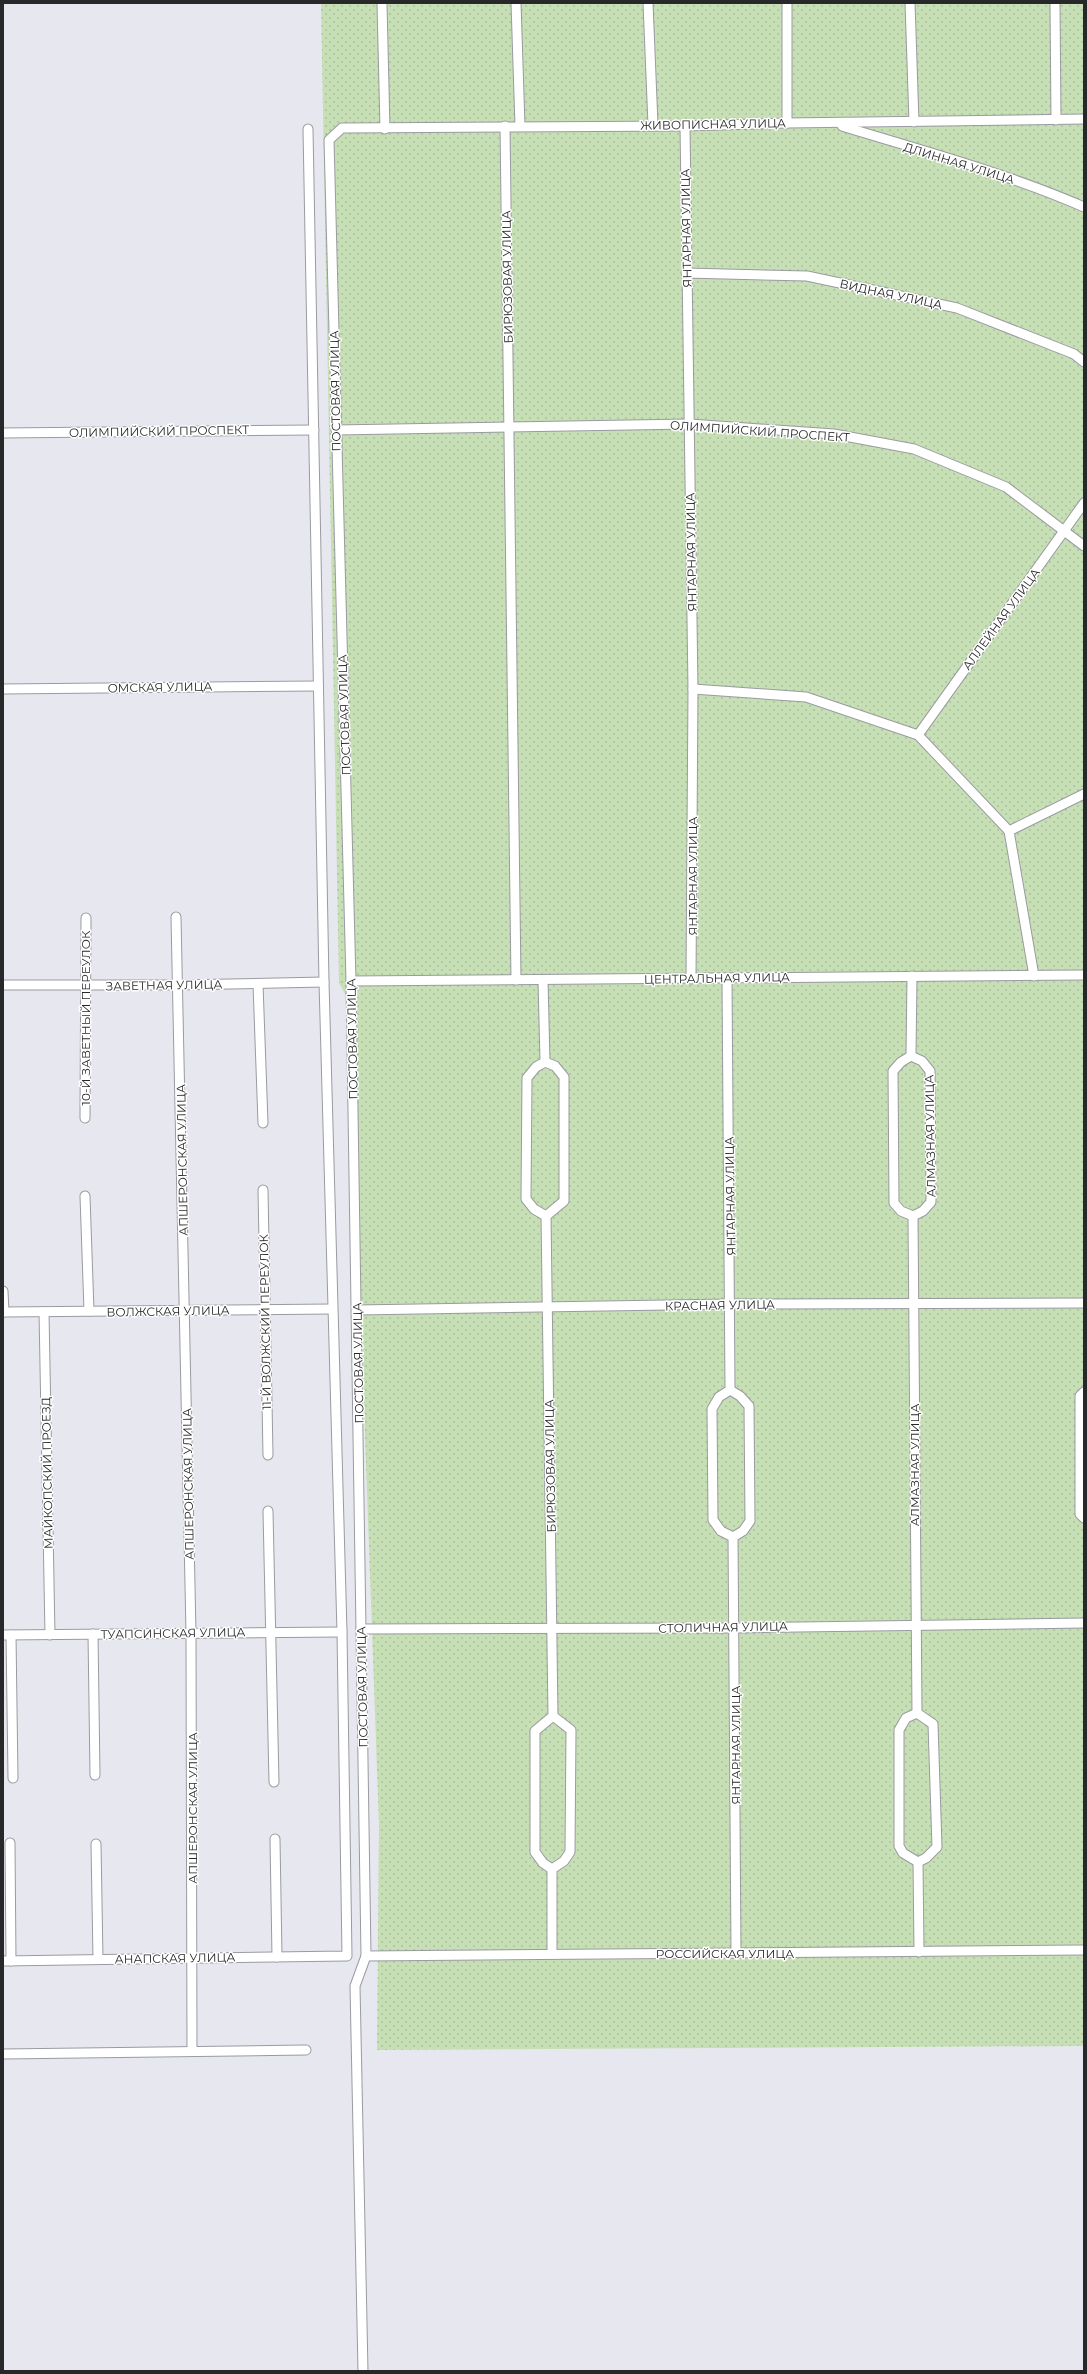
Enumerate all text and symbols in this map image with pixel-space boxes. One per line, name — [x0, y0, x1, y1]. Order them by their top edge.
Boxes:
street label: ЖИВОПИСНАЯ УЛИЦА — [640, 115, 786, 133]
street label: ДЛИННАЯ УЛИЦА — [902, 139, 1016, 187]
street label: ЯНТАРНАЯ УЛИЦА — [677, 168, 695, 288]
street label: БИРЮЗОВАЯ УЛИЦА — [498, 210, 516, 344]
street label: ВИДНАЯ УЛИЦА — [838, 276, 944, 312]
street label: ПОСТОВАЯ УЛИЦА — [326, 330, 344, 452]
street label: ОЛИМПИЙСКИЙ ПРОСПЕКТ — [670, 417, 850, 445]
street label: ОЛИМПИЙСКИЙ ПРОСПЕКТ — [69, 422, 249, 440]
street label: ЯНТАРНАЯ УЛИЦА — [682, 492, 700, 612]
street label: АЛЛЕЙНАЯ УЛИЦА — [959, 565, 1043, 673]
street label: ПОСТОВАЯ УЛИЦА — [334, 654, 354, 776]
street label: ОМСКАЯ УЛИЦА — [107, 679, 213, 695]
street label: ЯНТАРНАЯ УЛИЦА — [685, 816, 700, 935]
street label: 10-Й ЗАВЕТНЫЙ ПЕРЕУЛОК — [78, 930, 93, 1105]
street label: ЦЕНТРАЛЬНАЯ УЛИЦА — [644, 969, 790, 987]
street label: ЗАВЕТНАЯ УЛИЦА — [106, 976, 223, 994]
street label: ПОСТОВАЯ УЛИЦА — [343, 978, 361, 1100]
street label: АЛМАЗНАЯ УЛИЦА — [921, 1074, 939, 1197]
street label: АПШЕРОНСКАЯ УЛИЦА — [173, 1084, 191, 1236]
street label: ЯНТАРНАЯ УЛИЦА — [721, 1136, 739, 1256]
street label: 11-Й ВОЛЖСКИЙ ПЕРЕУЛОК — [256, 1233, 274, 1410]
street label: КРАСНАЯ УЛИЦА — [665, 1297, 775, 1313]
street label: ВОЛЖСКАЯ УЛИЦА — [106, 1302, 230, 1320]
street label: ПОСТОВАЯ УЛИЦА — [349, 1302, 367, 1424]
street label: МАЙКОПСКИЙ ПРОЕЗД — [38, 1396, 56, 1549]
street label: БИРЮЗОВАЯ УЛИЦА — [541, 1399, 559, 1533]
street label: АЛМАЗНАЯ УЛИЦА — [907, 1404, 922, 1526]
street label: АПШЕРОНСКАЯ УЛИЦА — [179, 1408, 197, 1560]
street label: СТОЛИЧНАЯ УЛИЦА — [658, 1618, 788, 1636]
street label: ТУАПСИНСКАЯ УЛИЦА — [101, 1624, 246, 1642]
street label: ПОСТОВАЯ УЛИЦА — [353, 1626, 371, 1748]
street label: ЯНТАРНАЯ УЛИЦА — [728, 1685, 743, 1804]
street label: АПШЕРОНСКАЯ УЛИЦА — [185, 1732, 200, 1884]
street label: РОССИЙСКАЯ УЛИЦА — [656, 1946, 794, 1961]
street label: АНАПСКАЯ УЛИЦА — [114, 1949, 236, 1967]

